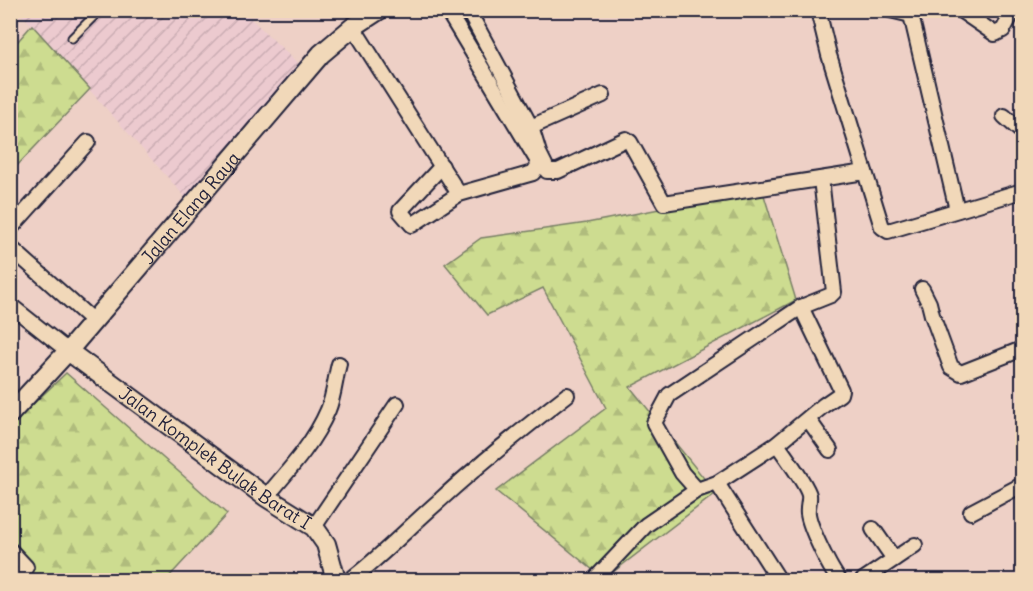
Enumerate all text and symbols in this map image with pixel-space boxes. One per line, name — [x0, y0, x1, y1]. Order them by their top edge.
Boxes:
street label: Jalan Elang Raya — [136, 147, 244, 268]
street label: Jalan Komplek Bulak Barat I — [115, 381, 316, 534]

